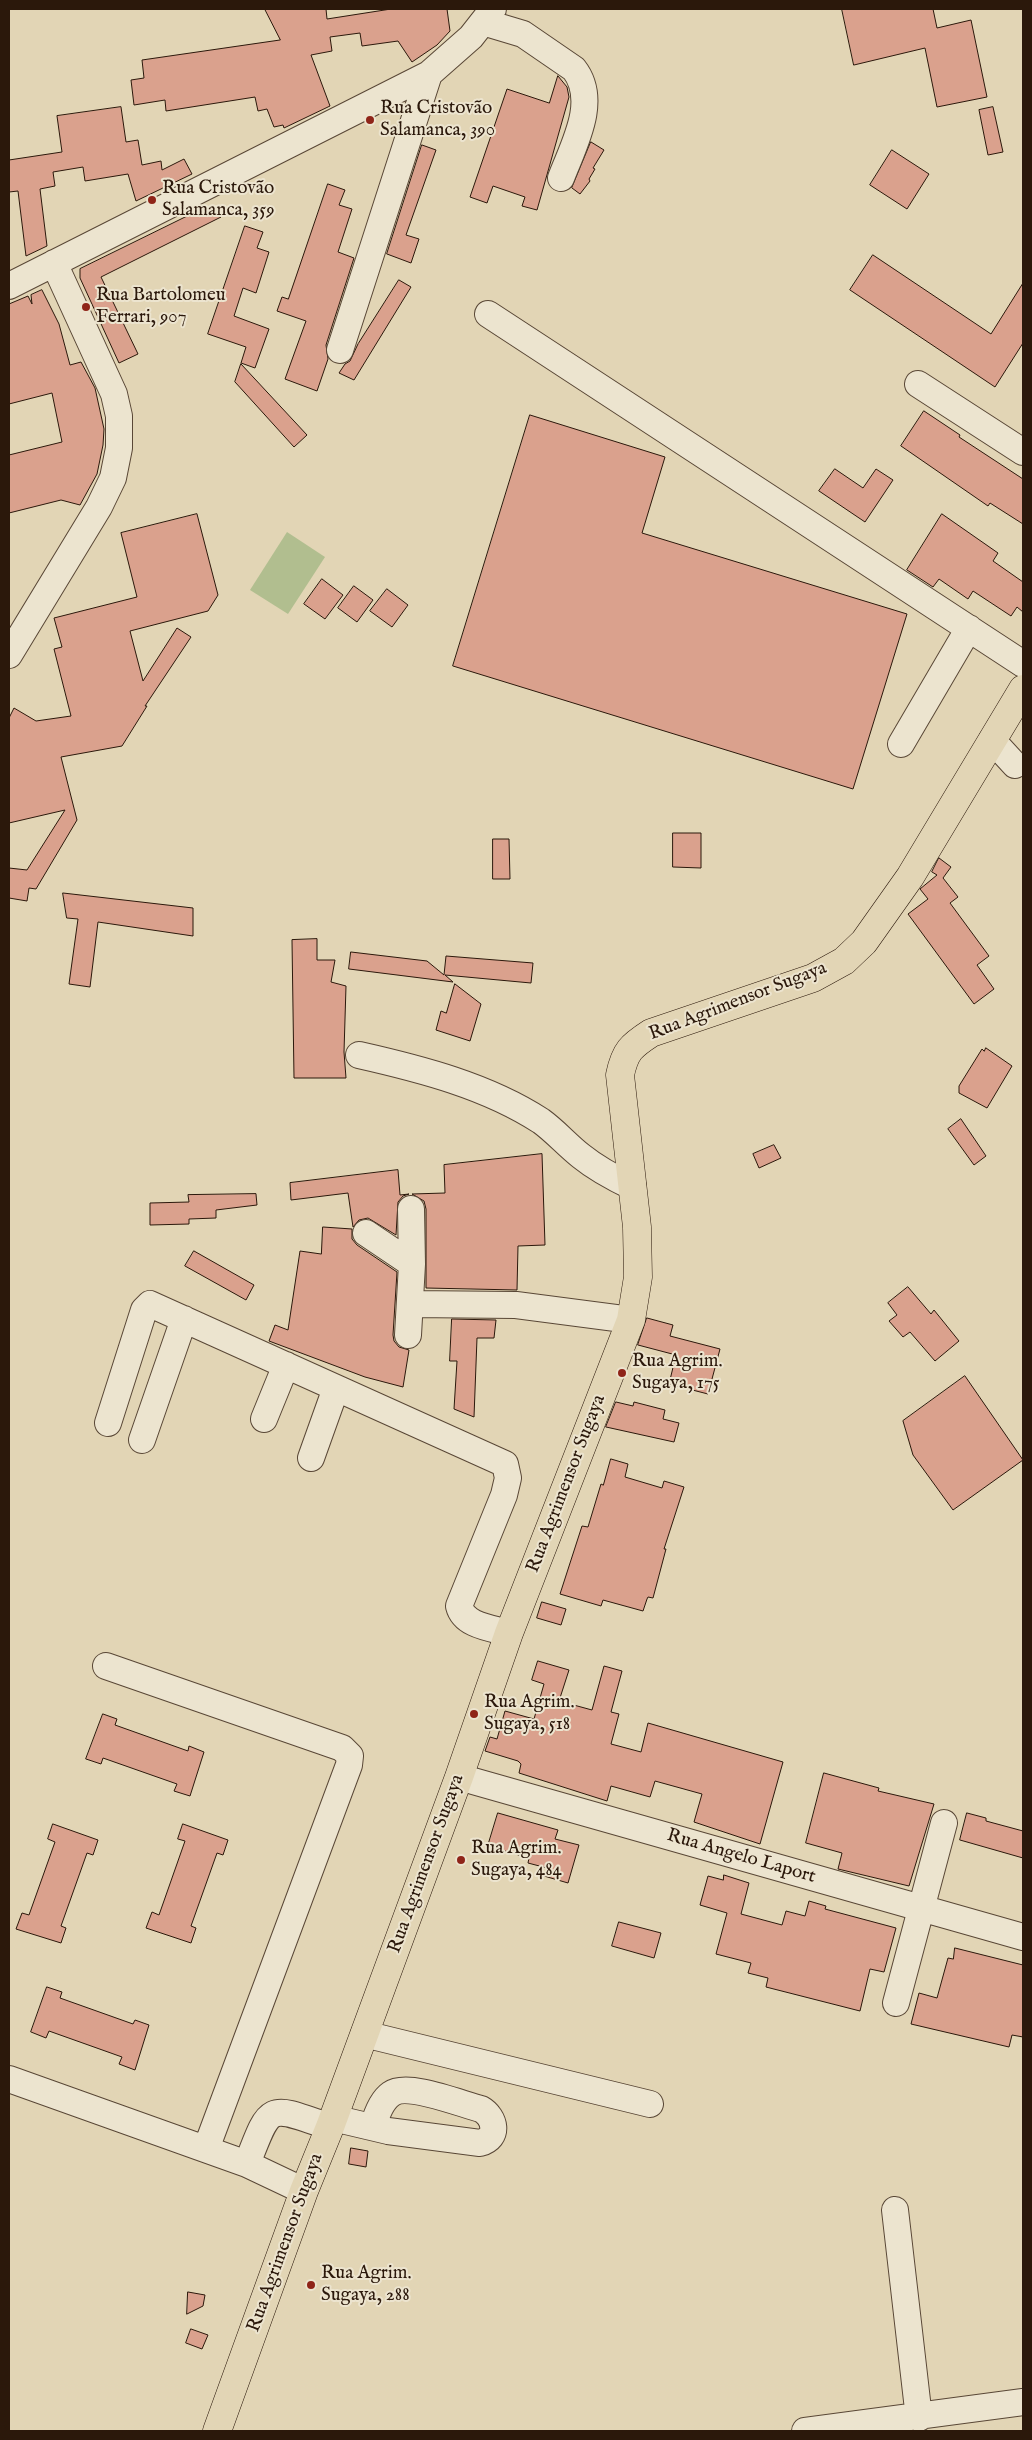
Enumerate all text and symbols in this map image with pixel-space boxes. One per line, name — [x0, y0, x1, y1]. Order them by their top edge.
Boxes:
place label: Rua Cristovão Salamanca, 390 — [380, 98, 495, 142]
marker: Rua Cristovão Salamanca, 390 — [364, 114, 376, 126]
place label: Rua Cristovão Salamanca, 359 — [162, 178, 275, 222]
marker: Rua Cristovão Salamanca, 359 — [146, 194, 158, 206]
place label: Rua Bartolomeu Ferrari, 907 — [96, 285, 225, 329]
marker: Rua Bartolomeu Ferrari, 907 — [80, 301, 92, 313]
street label: Rua Agrimensor Sugaya — [646, 958, 830, 1046]
place label: Rua Agrim. Sugaya, 175 — [632, 1351, 723, 1395]
marker: Rua Agrim. Sugaya, 175 — [616, 1367, 628, 1379]
street label: Rua Agrimensor Sugaya — [523, 1392, 611, 1576]
place label: Rua Agrim. Sugaya, 518 — [484, 1692, 575, 1736]
marker: Rua Agrim. Sugaya, 518 — [468, 1708, 480, 1720]
street label: Rua Agrimensor Sugaya — [384, 1772, 470, 1956]
street label: Rua Angelo Laport — [664, 1825, 818, 1889]
place label: Rua Agrim. Sugaya, 484 — [471, 1838, 562, 1882]
marker: Rua Agrim. Sugaya, 484 — [455, 1854, 467, 1866]
street label: Rua Agrimensor Sugaya — [243, 2151, 329, 2335]
place label: Rua Agrim. Sugaya, 288 — [321, 2263, 412, 2307]
marker: Rua Agrim. Sugaya, 288 — [305, 2279, 317, 2291]

